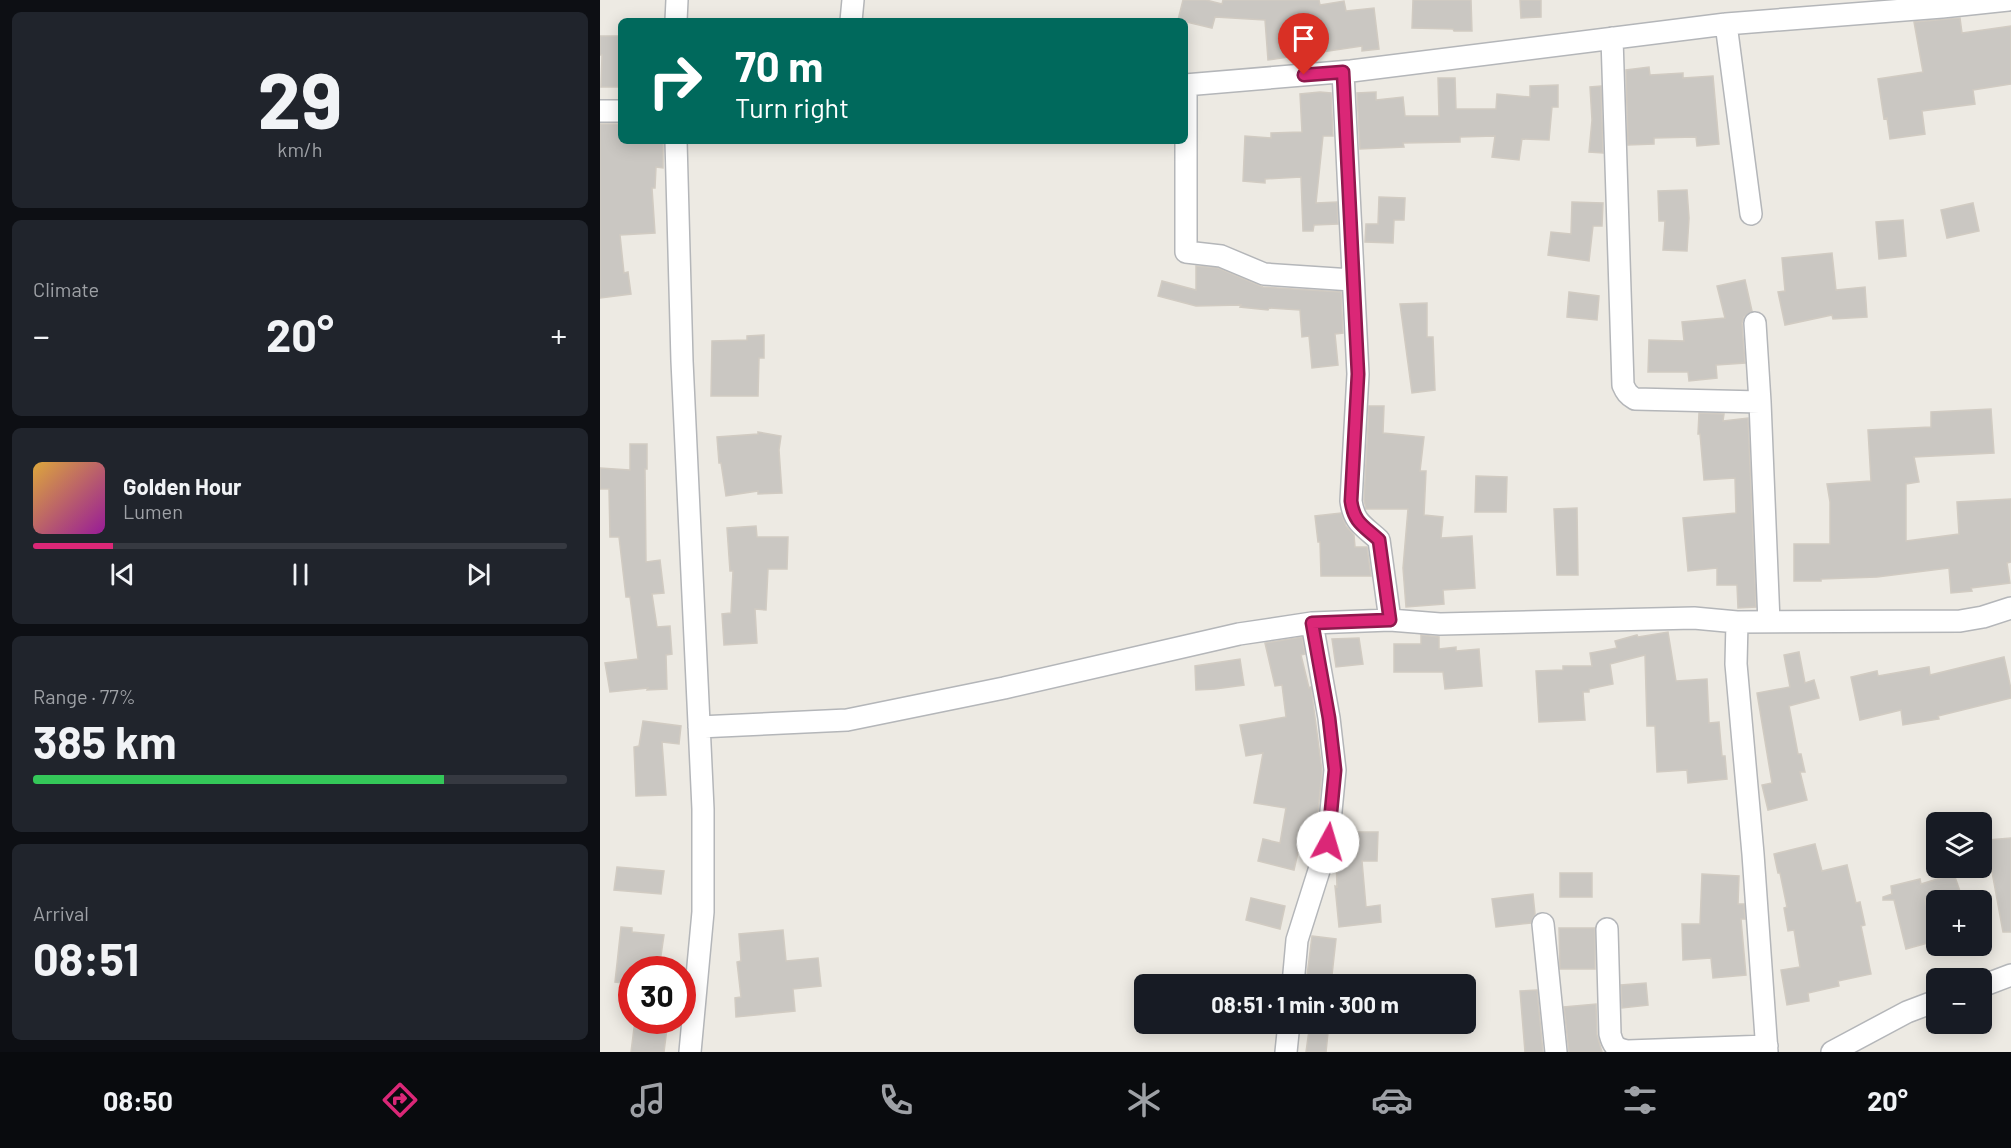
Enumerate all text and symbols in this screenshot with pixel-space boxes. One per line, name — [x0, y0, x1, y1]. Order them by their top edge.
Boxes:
pin — [1278, 13, 1329, 75]
icon: arrive — [1287, 22, 1320, 55]
text: 70 m — [735, 40, 823, 90]
icon: right — [636, 42, 714, 120]
text: 29 — [257, 51, 343, 145]
text: Turn right — [735, 91, 849, 123]
text: km/h — [277, 137, 323, 161]
text: Climate — [33, 277, 99, 301]
text: 20° — [266, 307, 334, 361]
text: − — [33, 315, 50, 355]
text: + — [551, 315, 567, 355]
text: Golden Hour — [123, 473, 241, 499]
text: Lumen — [123, 499, 183, 523]
icon: previous — [106, 558, 139, 591]
icon: pause — [284, 558, 317, 591]
icon: next — [462, 558, 495, 591]
text: Range · 77% — [33, 684, 136, 708]
text: 385 km — [33, 714, 176, 768]
position arrow — [1296, 810, 1360, 874]
map controls — [1926, 812, 1992, 1034]
button: layers — [1926, 812, 1992, 878]
button: + — [1926, 890, 1992, 956]
text: Arrival — [33, 901, 89, 925]
text: 08:51 — [33, 931, 139, 985]
speed limit sign: 30 — [618, 956, 696, 1034]
button: − — [1926, 968, 1992, 1034]
text: 08:51 · 1 min · 300 m — [1211, 991, 1399, 1017]
icon: directions — [379, 1079, 421, 1121]
icon: music — [627, 1079, 669, 1121]
icon: phone — [875, 1079, 917, 1121]
icon: climate — [1123, 1079, 1165, 1121]
icon: car — [1371, 1079, 1413, 1121]
icon: filters — [1619, 1079, 1661, 1121]
text: 08:50 — [103, 1084, 173, 1116]
text: 20° — [1867, 1084, 1908, 1116]

